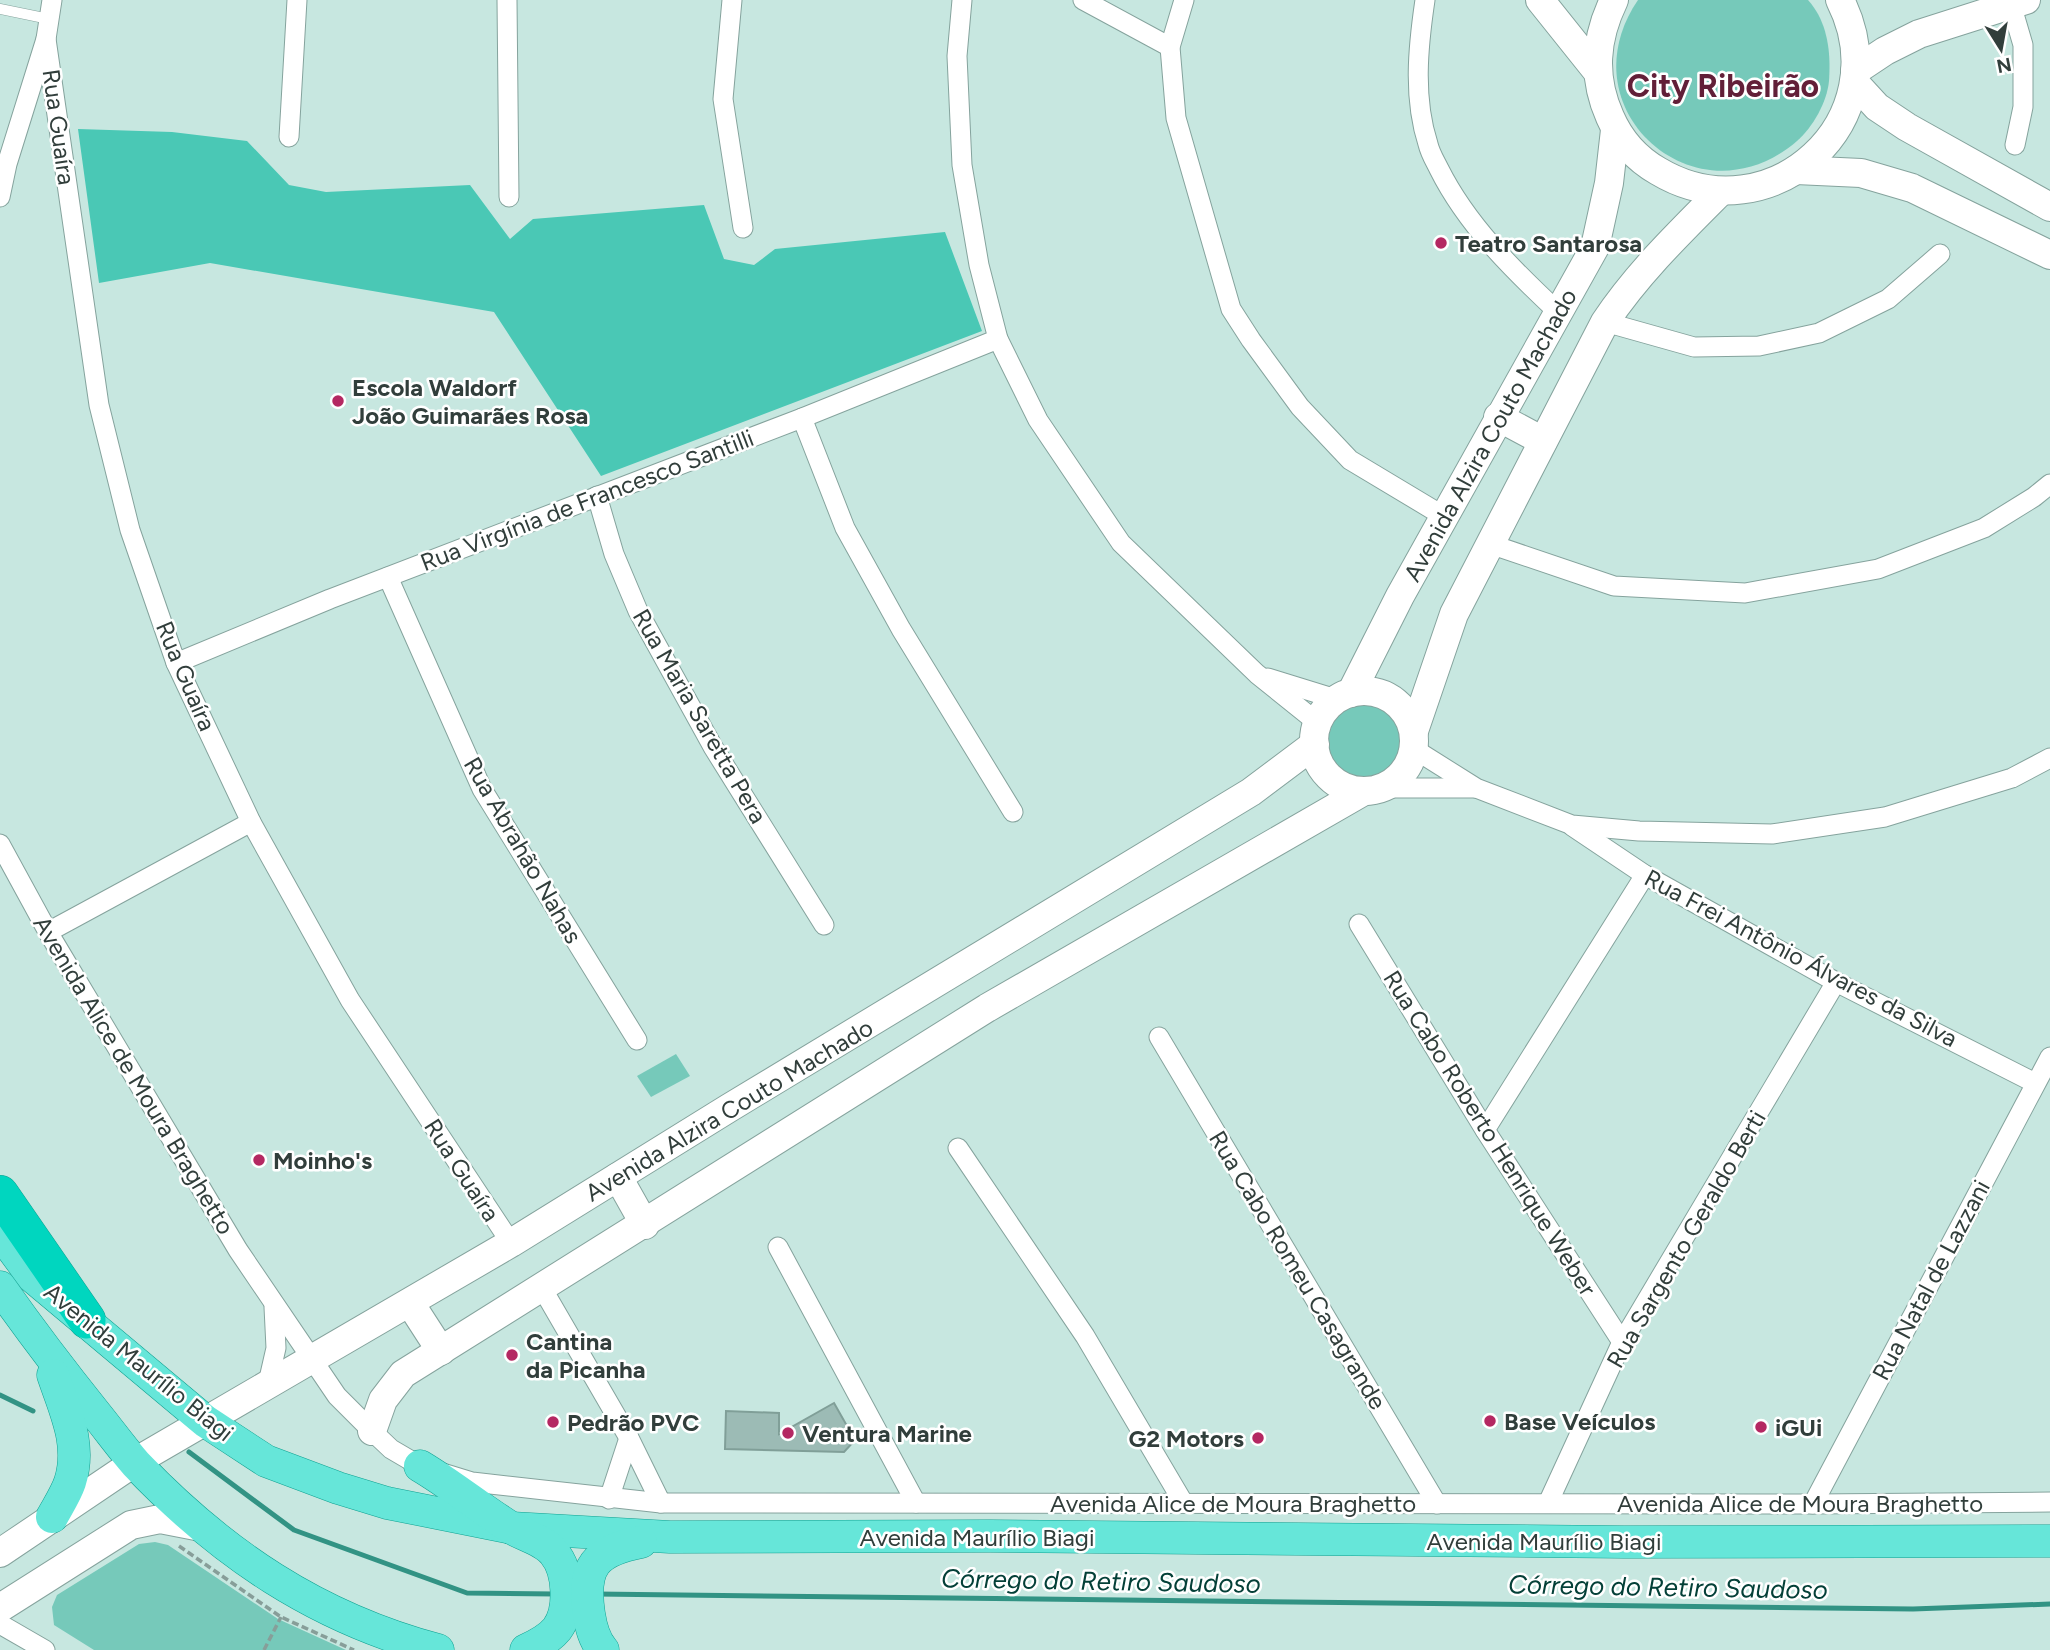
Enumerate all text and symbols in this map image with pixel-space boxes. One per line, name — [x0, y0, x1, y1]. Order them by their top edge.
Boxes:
north arrow — [1966, 14, 2036, 84]
text: N — [1995, 53, 2014, 78]
street label: Rua Guaíra — [37, 67, 81, 187]
district label: City Ribeirão — [1627, 67, 1819, 105]
place label: Teatro Santarosa — [1455, 229, 1642, 258]
marker: Teatro Santarosa — [1433, 235, 1449, 251]
street label: Avenida Alzira Couto Machado — [1397, 284, 1583, 586]
place label: Escola Waldorf João Guimarães Rosa — [352, 373, 588, 430]
marker: Escola Waldorf João Guimarães Rosa — [330, 393, 346, 409]
street label: Rua Virgínia de Francesco Santilli — [416, 423, 758, 577]
street label: Rua Maria Saretta Pera — [627, 604, 773, 828]
street label: Rua Guaíra — [150, 617, 222, 735]
street label: Rua Abrahão Nahas — [458, 752, 588, 948]
street label: Rua Frei Antônio Álvares da Silva — [1640, 863, 1962, 1053]
street label: Avenida Alice de Moura Braghetto — [27, 911, 241, 1239]
street label: Rua Cabo Roberto Henrique Weber — [1378, 965, 1602, 1301]
street label: Avenida Alzira Couto Machado — [580, 1013, 878, 1207]
street label: Rua Sargento Geraldo Berti — [1600, 1105, 1772, 1373]
street label: Rua Guaíra — [418, 1113, 506, 1227]
street label: Rua Cabo Romeu Casagrande — [1203, 1125, 1393, 1415]
place label: Moinho's — [273, 1146, 372, 1175]
marker: Moinho's — [251, 1152, 267, 1168]
street label: Rua Natal de Lazzani — [1866, 1175, 1996, 1385]
street label: Avenida Maurílio Biagi — [39, 1277, 239, 1447]
place label: Cantina da Picanha — [526, 1327, 646, 1384]
marker: Cantina da Picanha — [504, 1347, 520, 1363]
place label: Base Veículos — [1504, 1407, 1655, 1436]
place label: Pedrão PVC — [567, 1408, 699, 1437]
marker: Base Veículos — [1482, 1413, 1498, 1429]
place label: iGUi — [1775, 1413, 1822, 1442]
marker: Pedrão PVC — [545, 1414, 561, 1430]
place label: Ventura Marine — [802, 1419, 972, 1448]
marker: iGUi — [1753, 1419, 1769, 1435]
place label: G2 Motors — [1128, 1424, 1244, 1453]
marker: Ventura Marine — [780, 1425, 796, 1441]
marker: G2 Motors — [1250, 1430, 1266, 1446]
street label: Avenida Alice de Moura Braghetto — [1050, 1489, 1416, 1518]
street label: Avenida Alice de Moura Braghetto — [1617, 1489, 1983, 1518]
street label: Avenida Maurílio Biagi — [860, 1523, 1094, 1552]
street label: Avenida Maurílio Biagi — [1427, 1527, 1661, 1556]
water label: Córrego do Retiro Saudoso — [941, 1562, 1261, 1600]
water label: Córrego do Retiro Saudoso — [1508, 1568, 1828, 1606]

